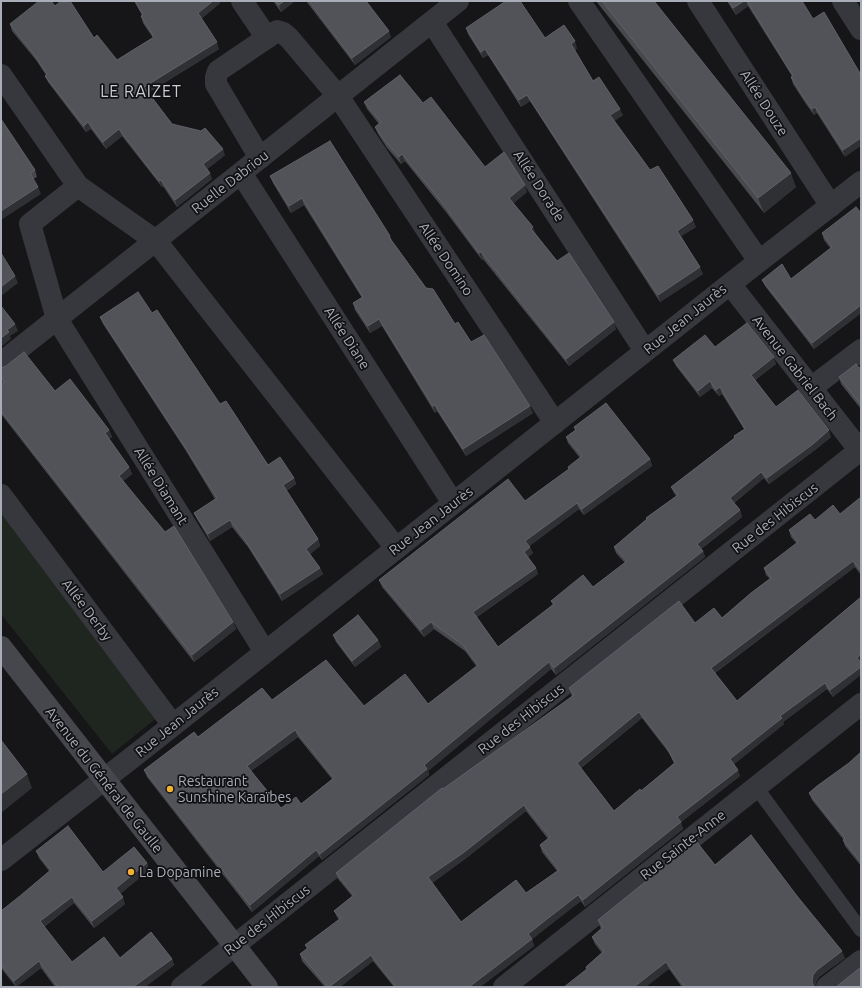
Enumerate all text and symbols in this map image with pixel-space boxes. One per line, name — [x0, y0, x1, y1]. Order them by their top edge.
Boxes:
street label: Allée Douze — [736, 67, 792, 139]
district label: LE RAIZET — [100, 82, 182, 102]
street label: Ruelle Dabriou — [188, 147, 272, 217]
street label: Allée Dorade — [510, 147, 568, 225]
street label: Allée Domino — [415, 219, 477, 299]
street label: Rue Jean Jaurès — [640, 280, 730, 358]
street label: Allée Diane — [321, 304, 373, 372]
street label: Avenue Gabriel Bach — [749, 312, 841, 424]
street label: Allée Diamant — [130, 444, 192, 528]
street label: Rue des Hibiscus — [729, 479, 821, 557]
street label: Rue Jean Jaurès — [386, 483, 476, 559]
street label: Allée Derby — [58, 576, 116, 644]
street label: Rue des Hibiscus — [475, 680, 567, 758]
street label: Rue Jean Jaurès — [132, 683, 222, 761]
street label: Avenue du Général de Gaulle — [42, 704, 166, 856]
place label: Restaurant Sunshine Karaïbes — [178, 773, 291, 806]
marker: Restaurant Sunshine Karaïbes — [165, 784, 175, 794]
street label: Rue Sainte-Anne — [637, 806, 729, 884]
place label: La Dopamine — [139, 864, 221, 880]
marker: La Dopamine — [126, 867, 136, 877]
street label: Rue des Hibiscus — [221, 881, 313, 959]

